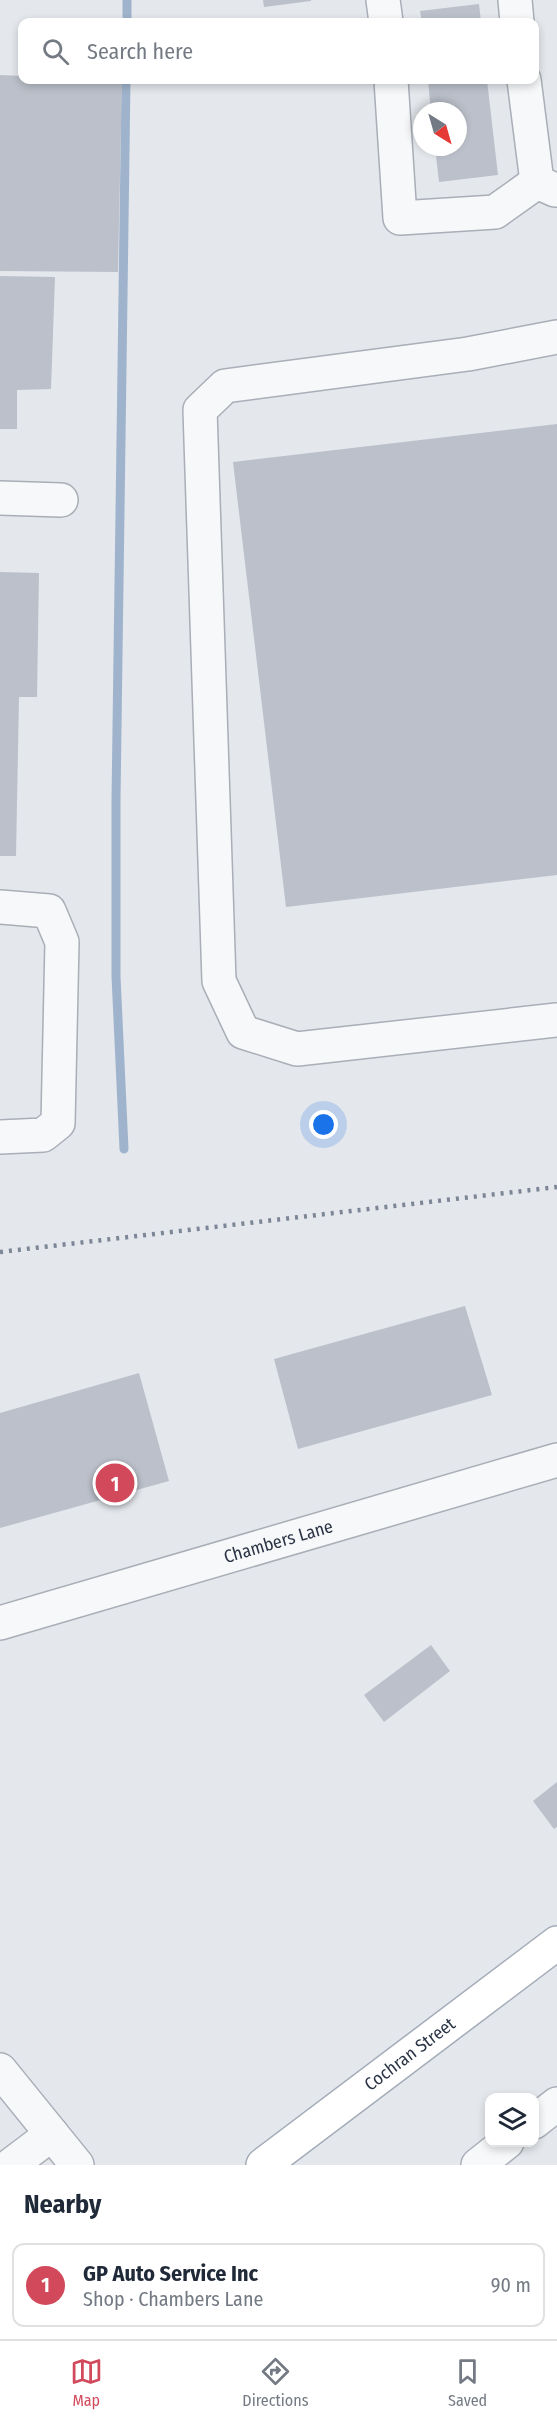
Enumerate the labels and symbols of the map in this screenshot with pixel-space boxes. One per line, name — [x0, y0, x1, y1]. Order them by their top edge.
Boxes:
north arrow — [413, 102, 467, 156]
your location — [309, 1110, 338, 1139]
pin: 1 — [96, 1460, 134, 1506]
street label: Chambers Lane — [221, 1515, 336, 1568]
street label: Cochran Street — [360, 2013, 460, 2095]

